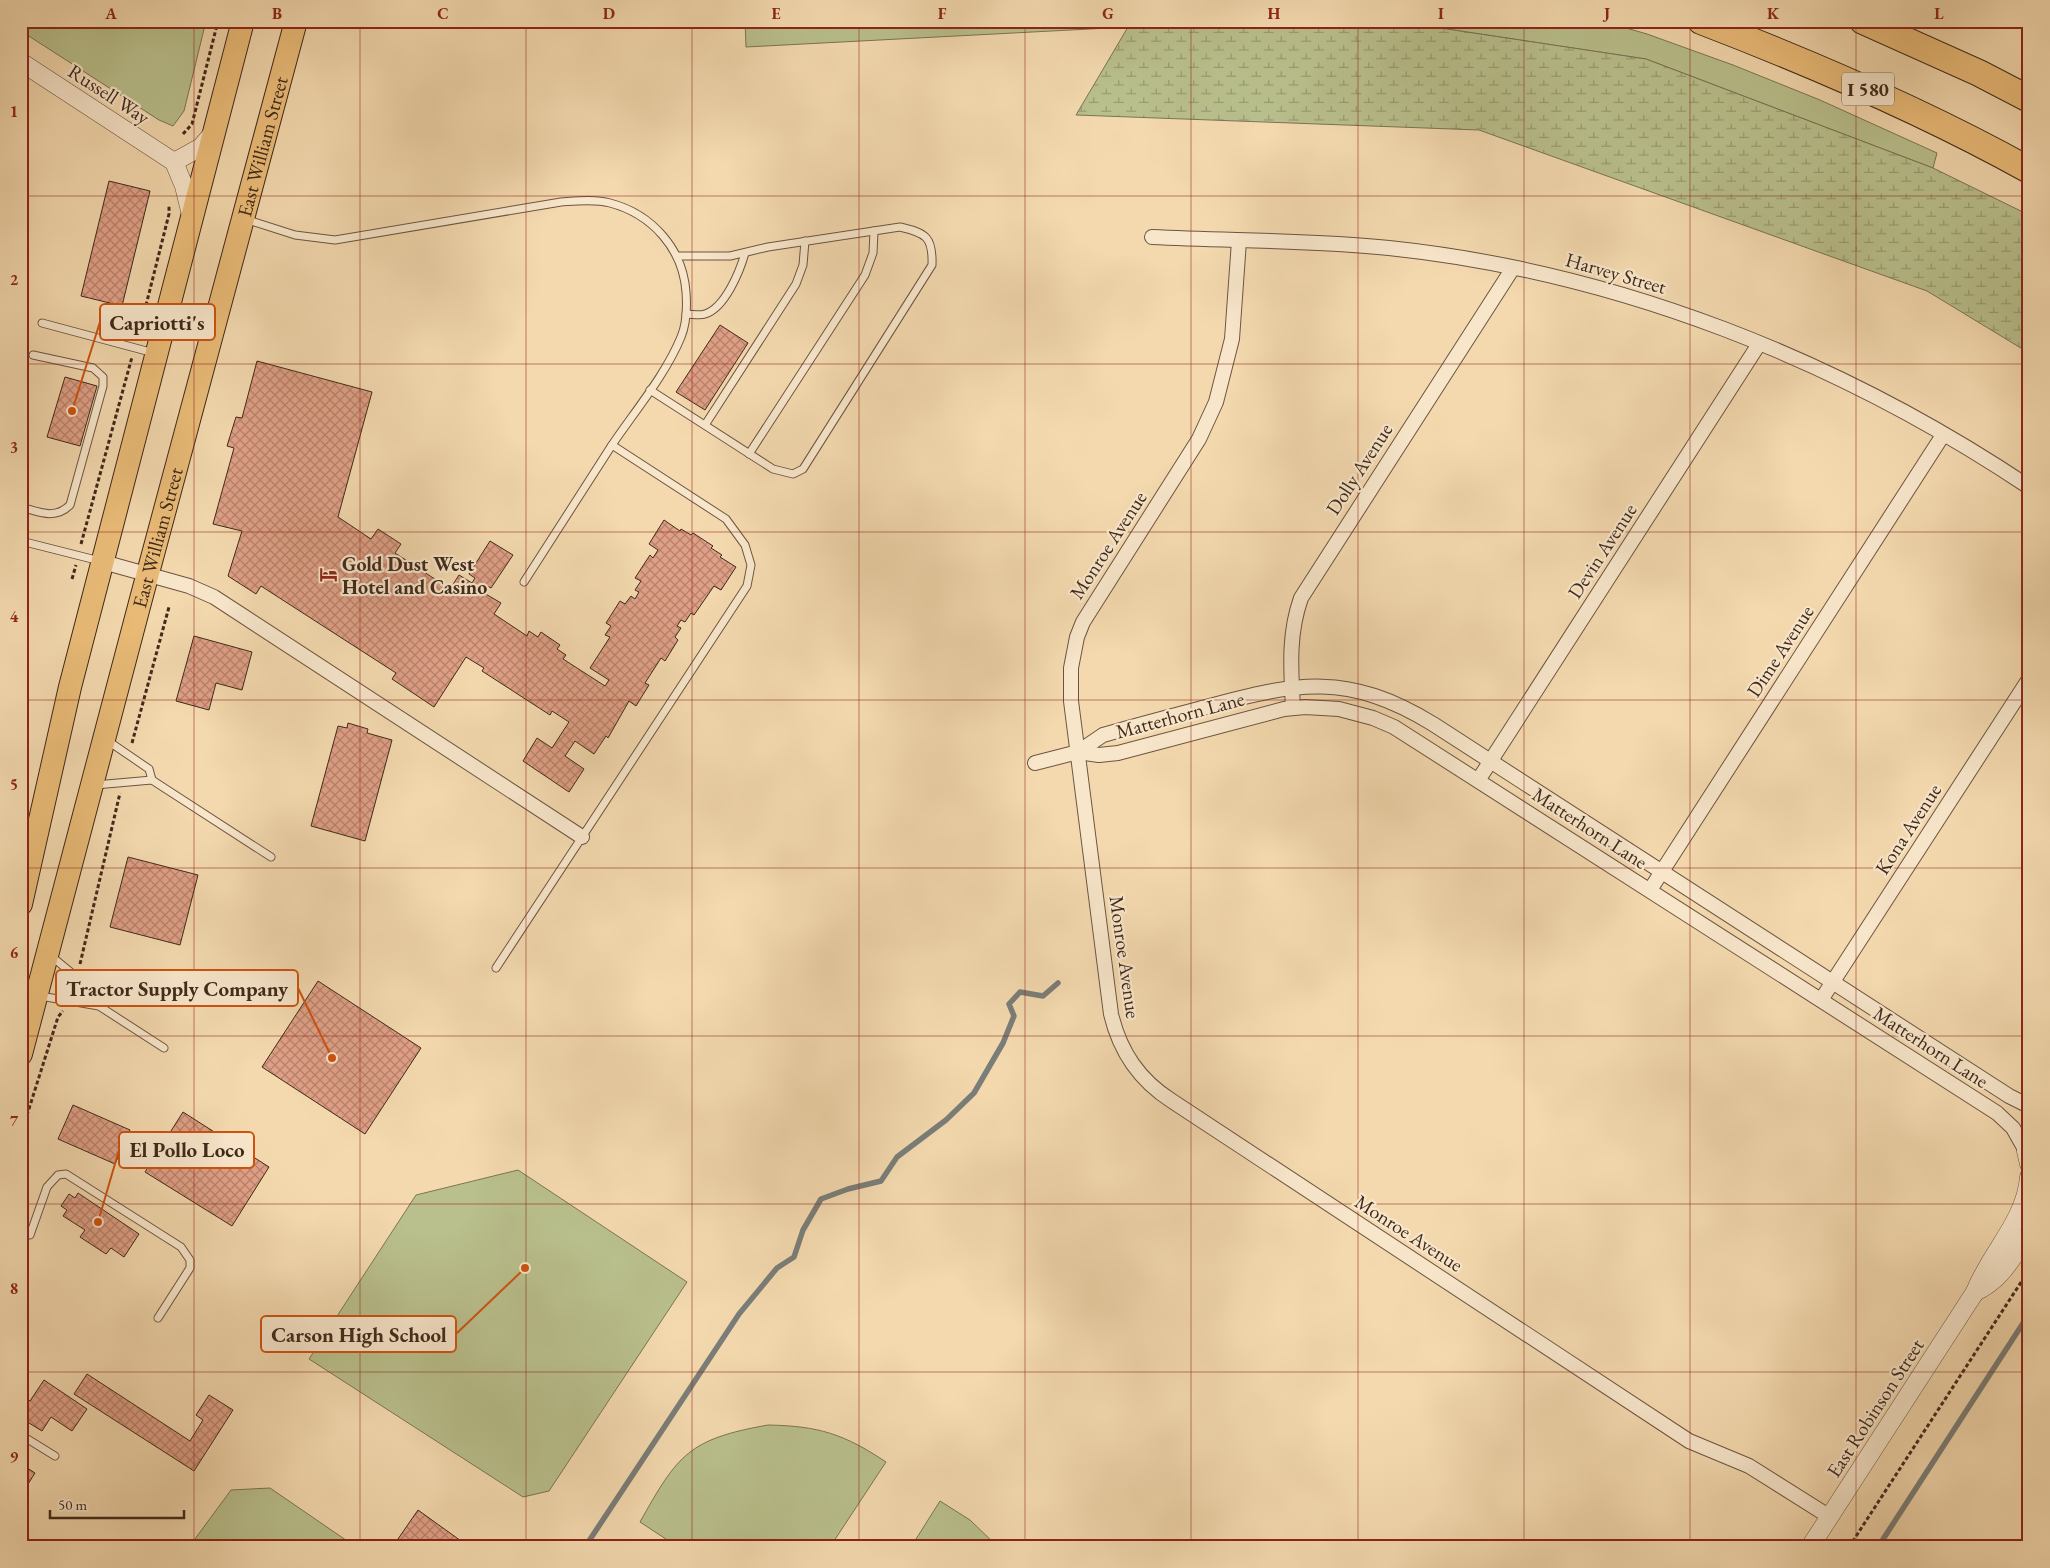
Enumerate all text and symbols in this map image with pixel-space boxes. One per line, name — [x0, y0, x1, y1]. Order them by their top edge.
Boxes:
text: A — [104, 3, 117, 24]
text: B — [272, 3, 282, 24]
text: C — [437, 3, 449, 24]
text: D — [603, 3, 615, 24]
text: E — [771, 3, 781, 24]
text: F — [938, 3, 947, 24]
text: G — [1102, 3, 1114, 24]
text: H — [1268, 3, 1281, 24]
text: I — [1438, 3, 1444, 24]
text: J — [1602, 3, 1610, 24]
text: K — [1767, 3, 1780, 24]
text: L — [1934, 3, 1944, 24]
street label: Russell Way — [63, 58, 155, 130]
road number: I 580 — [1842, 72, 1894, 106]
street label: East William Street — [231, 73, 294, 220]
text: 1 — [10, 101, 18, 122]
street label: Harvey Street — [1563, 246, 1670, 300]
text: 2 — [10, 269, 19, 290]
callout: Capriotti's — [100, 304, 215, 340]
text: Capriotti's — [109, 309, 205, 336]
street label: Dolly Avenue — [1320, 418, 1398, 520]
text: 3 — [10, 437, 18, 458]
street label: East William Street — [126, 464, 189, 611]
street label: Monroe Avenue — [1063, 486, 1153, 604]
street label: Devin Avenue — [1562, 498, 1643, 604]
place label: Gold Dust West Hotel and Casino — [342, 551, 487, 600]
hotel icon: Gold Dust West Hotel and Casino — [318, 565, 338, 585]
street label: Dime Avenue — [1741, 600, 1820, 702]
text: 4 — [10, 606, 19, 627]
street label: Matterhorn Lane — [1113, 685, 1247, 745]
text: 5 — [10, 774, 18, 795]
street label: Kona Avenue — [1869, 778, 1947, 879]
street label: Matterhorn Lane — [1528, 781, 1653, 875]
street label: Monroe Avenue — [1104, 894, 1147, 1020]
text: 6 — [10, 942, 19, 963]
callout: Tractor Supply Company — [56, 970, 298, 1006]
text: Tractor Supply Company — [66, 975, 289, 1002]
street label: Matterhorn Lane — [1869, 1000, 1994, 1094]
text: 7 — [10, 1110, 19, 1131]
callout: El Pollo Loco — [119, 1132, 254, 1168]
text: El Pollo Loco — [130, 1136, 245, 1163]
street label: Monroe Avenue — [1350, 1188, 1468, 1278]
text: 8 — [10, 1278, 18, 1299]
callout: Carson High School — [261, 1316, 456, 1352]
text: Carson High School — [271, 1321, 447, 1348]
street label: East Robinson Street — [1820, 1333, 1930, 1482]
text: 9 — [10, 1446, 19, 1467]
scale bar — [50, 1488, 184, 1520]
text: 50 m — [58, 1495, 87, 1514]

